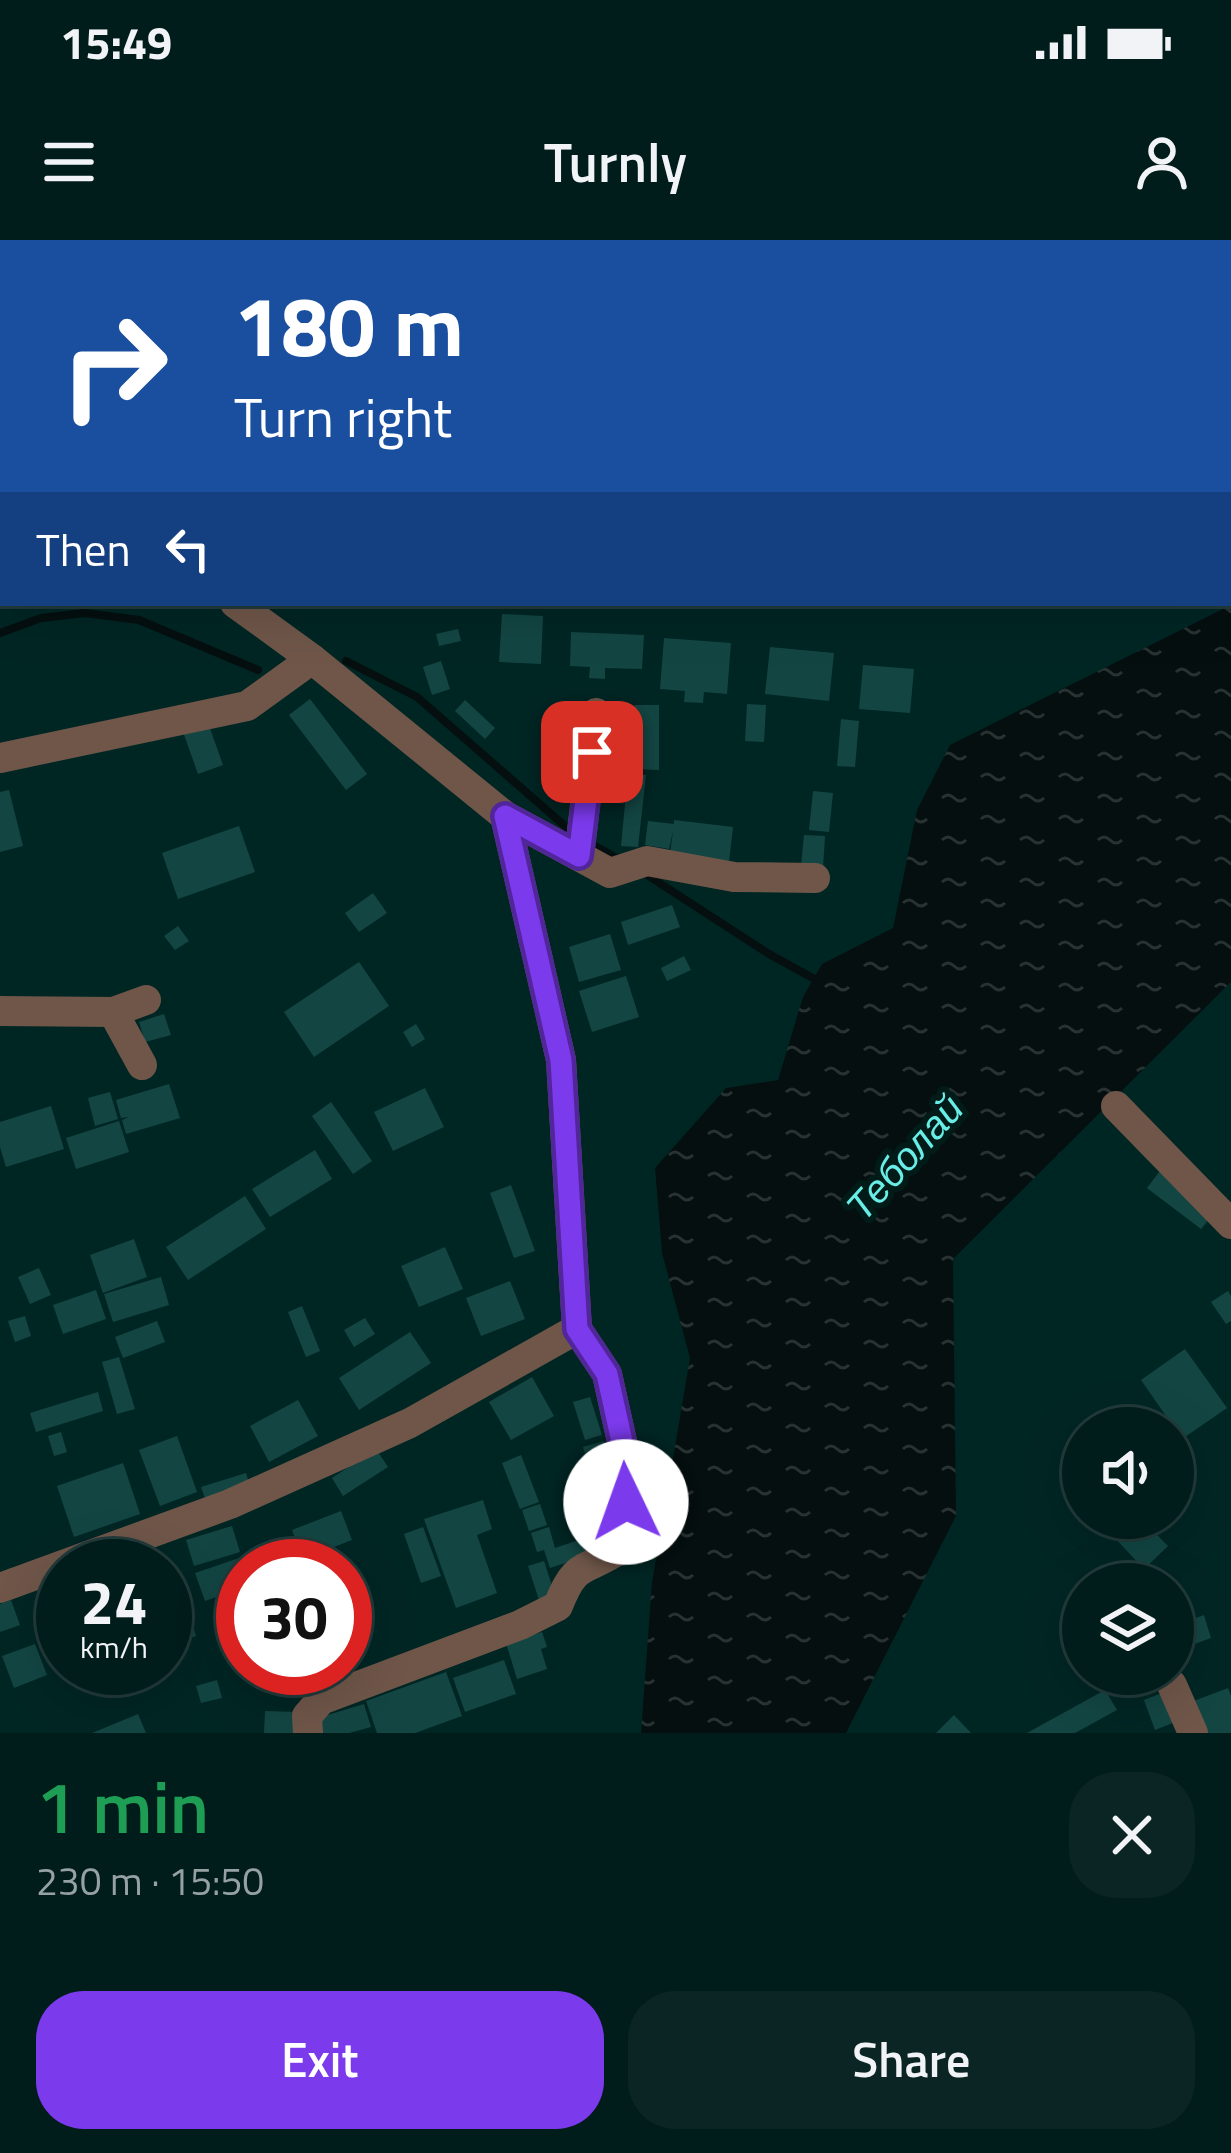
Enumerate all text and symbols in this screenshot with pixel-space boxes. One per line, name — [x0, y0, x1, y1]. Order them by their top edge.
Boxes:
text: 15:49 — [60, 8, 172, 76]
text: Turnly — [544, 121, 687, 203]
icon: menu — [36, 129, 102, 195]
icon: person — [1129, 129, 1195, 195]
text: 180 m — [234, 261, 464, 389]
icon: right — [36, 288, 192, 444]
text: Turn right — [234, 376, 452, 458]
text: Then — [36, 515, 131, 583]
icon: left — [155, 516, 221, 582]
pin — [541, 701, 643, 803]
icon: arrive — [559, 719, 625, 785]
water label: Теболай — [831, 1081, 977, 1233]
map controls — [1062, 1407, 1194, 1695]
button: sound — [1062, 1407, 1194, 1539]
position arrow — [563, 1439, 689, 1565]
speed limit sign: 30 — [216, 1539, 372, 1695]
text: 24 — [80, 1556, 148, 1647]
button: layers — [1062, 1563, 1194, 1695]
text: km/h — [80, 1624, 148, 1670]
text: 1 min — [36, 1751, 209, 1861]
button: close — [1069, 1772, 1195, 1898]
text: 230 m · 15:50 — [36, 1851, 264, 1910]
button: Exit — [36, 1991, 604, 2129]
button: Share — [628, 1991, 1195, 2129]

